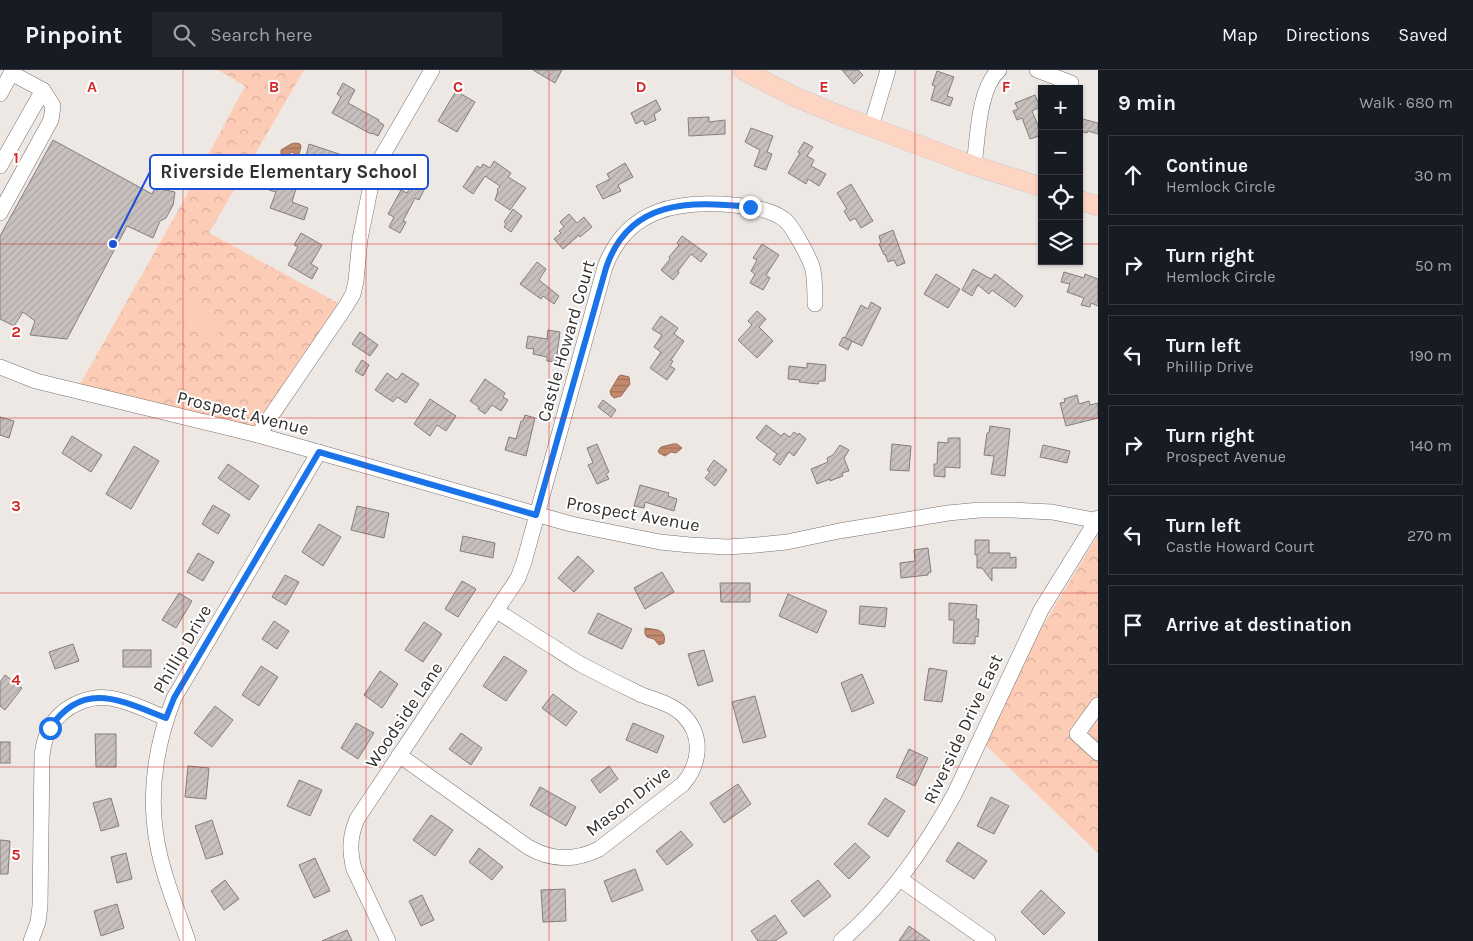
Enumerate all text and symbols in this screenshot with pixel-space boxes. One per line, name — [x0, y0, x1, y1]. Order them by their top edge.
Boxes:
search box — [152, 12, 502, 57]
text: Pinpoint — [25, 21, 122, 49]
icon: search — [170, 21, 198, 49]
text: Search here — [210, 24, 312, 46]
text: Map — [1222, 24, 1258, 46]
text: Directions — [1286, 24, 1370, 46]
text: Saved — [1398, 24, 1448, 46]
text: A — [87, 77, 97, 96]
text: B — [269, 77, 279, 96]
text: C — [453, 77, 463, 96]
text: D — [636, 77, 647, 96]
text: E — [819, 77, 829, 96]
text: F — [1002, 77, 1011, 96]
map controls — [1038, 85, 1083, 265]
button: + — [1038, 85, 1083, 130]
text: 9 min — [1118, 91, 1176, 115]
text: Walk · 680 m — [1359, 93, 1453, 112]
button: − — [1038, 130, 1083, 175]
text: 1 — [13, 148, 19, 167]
callout: Riverside Elementary School — [150, 155, 428, 189]
text: Continue — [1166, 155, 1248, 177]
text: Riverside Elementary School — [160, 161, 418, 183]
icon: ahead — [1119, 161, 1147, 189]
text: 30 m — [1414, 166, 1452, 185]
button: locate — [1038, 175, 1083, 220]
text: Hemlock Circle — [1166, 177, 1276, 196]
route end — [739, 196, 762, 219]
button: layers — [1038, 220, 1083, 265]
text: Turn right — [1166, 245, 1255, 267]
icon: right — [1119, 251, 1147, 279]
text: 50 m — [1415, 256, 1452, 275]
street label: Castle Howard Court — [532, 257, 600, 424]
text: Hemlock Circle — [1166, 267, 1276, 286]
text: 2 — [11, 322, 21, 341]
text: Turn left — [1166, 335, 1241, 357]
icon: left — [1119, 341, 1147, 369]
text: 190 m — [1409, 346, 1452, 365]
text: Phillip Drive — [1166, 357, 1254, 376]
street label: Prospect Avenue — [175, 386, 311, 440]
text: Turn right — [1166, 425, 1255, 447]
icon: right — [1119, 431, 1147, 459]
text: 140 m — [1410, 436, 1452, 455]
text: Prospect Avenue — [1166, 447, 1286, 466]
street label: Prospect Avenue — [565, 491, 701, 537]
text: 3 — [11, 496, 21, 515]
text: Turn left — [1166, 515, 1241, 537]
icon: left — [1119, 521, 1147, 549]
text: 270 m — [1407, 526, 1452, 545]
text: Castle Howard Court — [1166, 537, 1314, 556]
street label: Phillip Drive — [148, 601, 216, 697]
icon: arrive — [1119, 611, 1147, 639]
text: Arrive at destination — [1166, 614, 1352, 636]
street label: Riverside Drive East — [919, 650, 1007, 807]
street label: Woodside Lane — [360, 658, 448, 772]
text: 4 — [11, 670, 21, 689]
route start — [39, 717, 62, 740]
street label: Mason Drive — [581, 761, 675, 841]
text: 5 — [11, 845, 21, 864]

